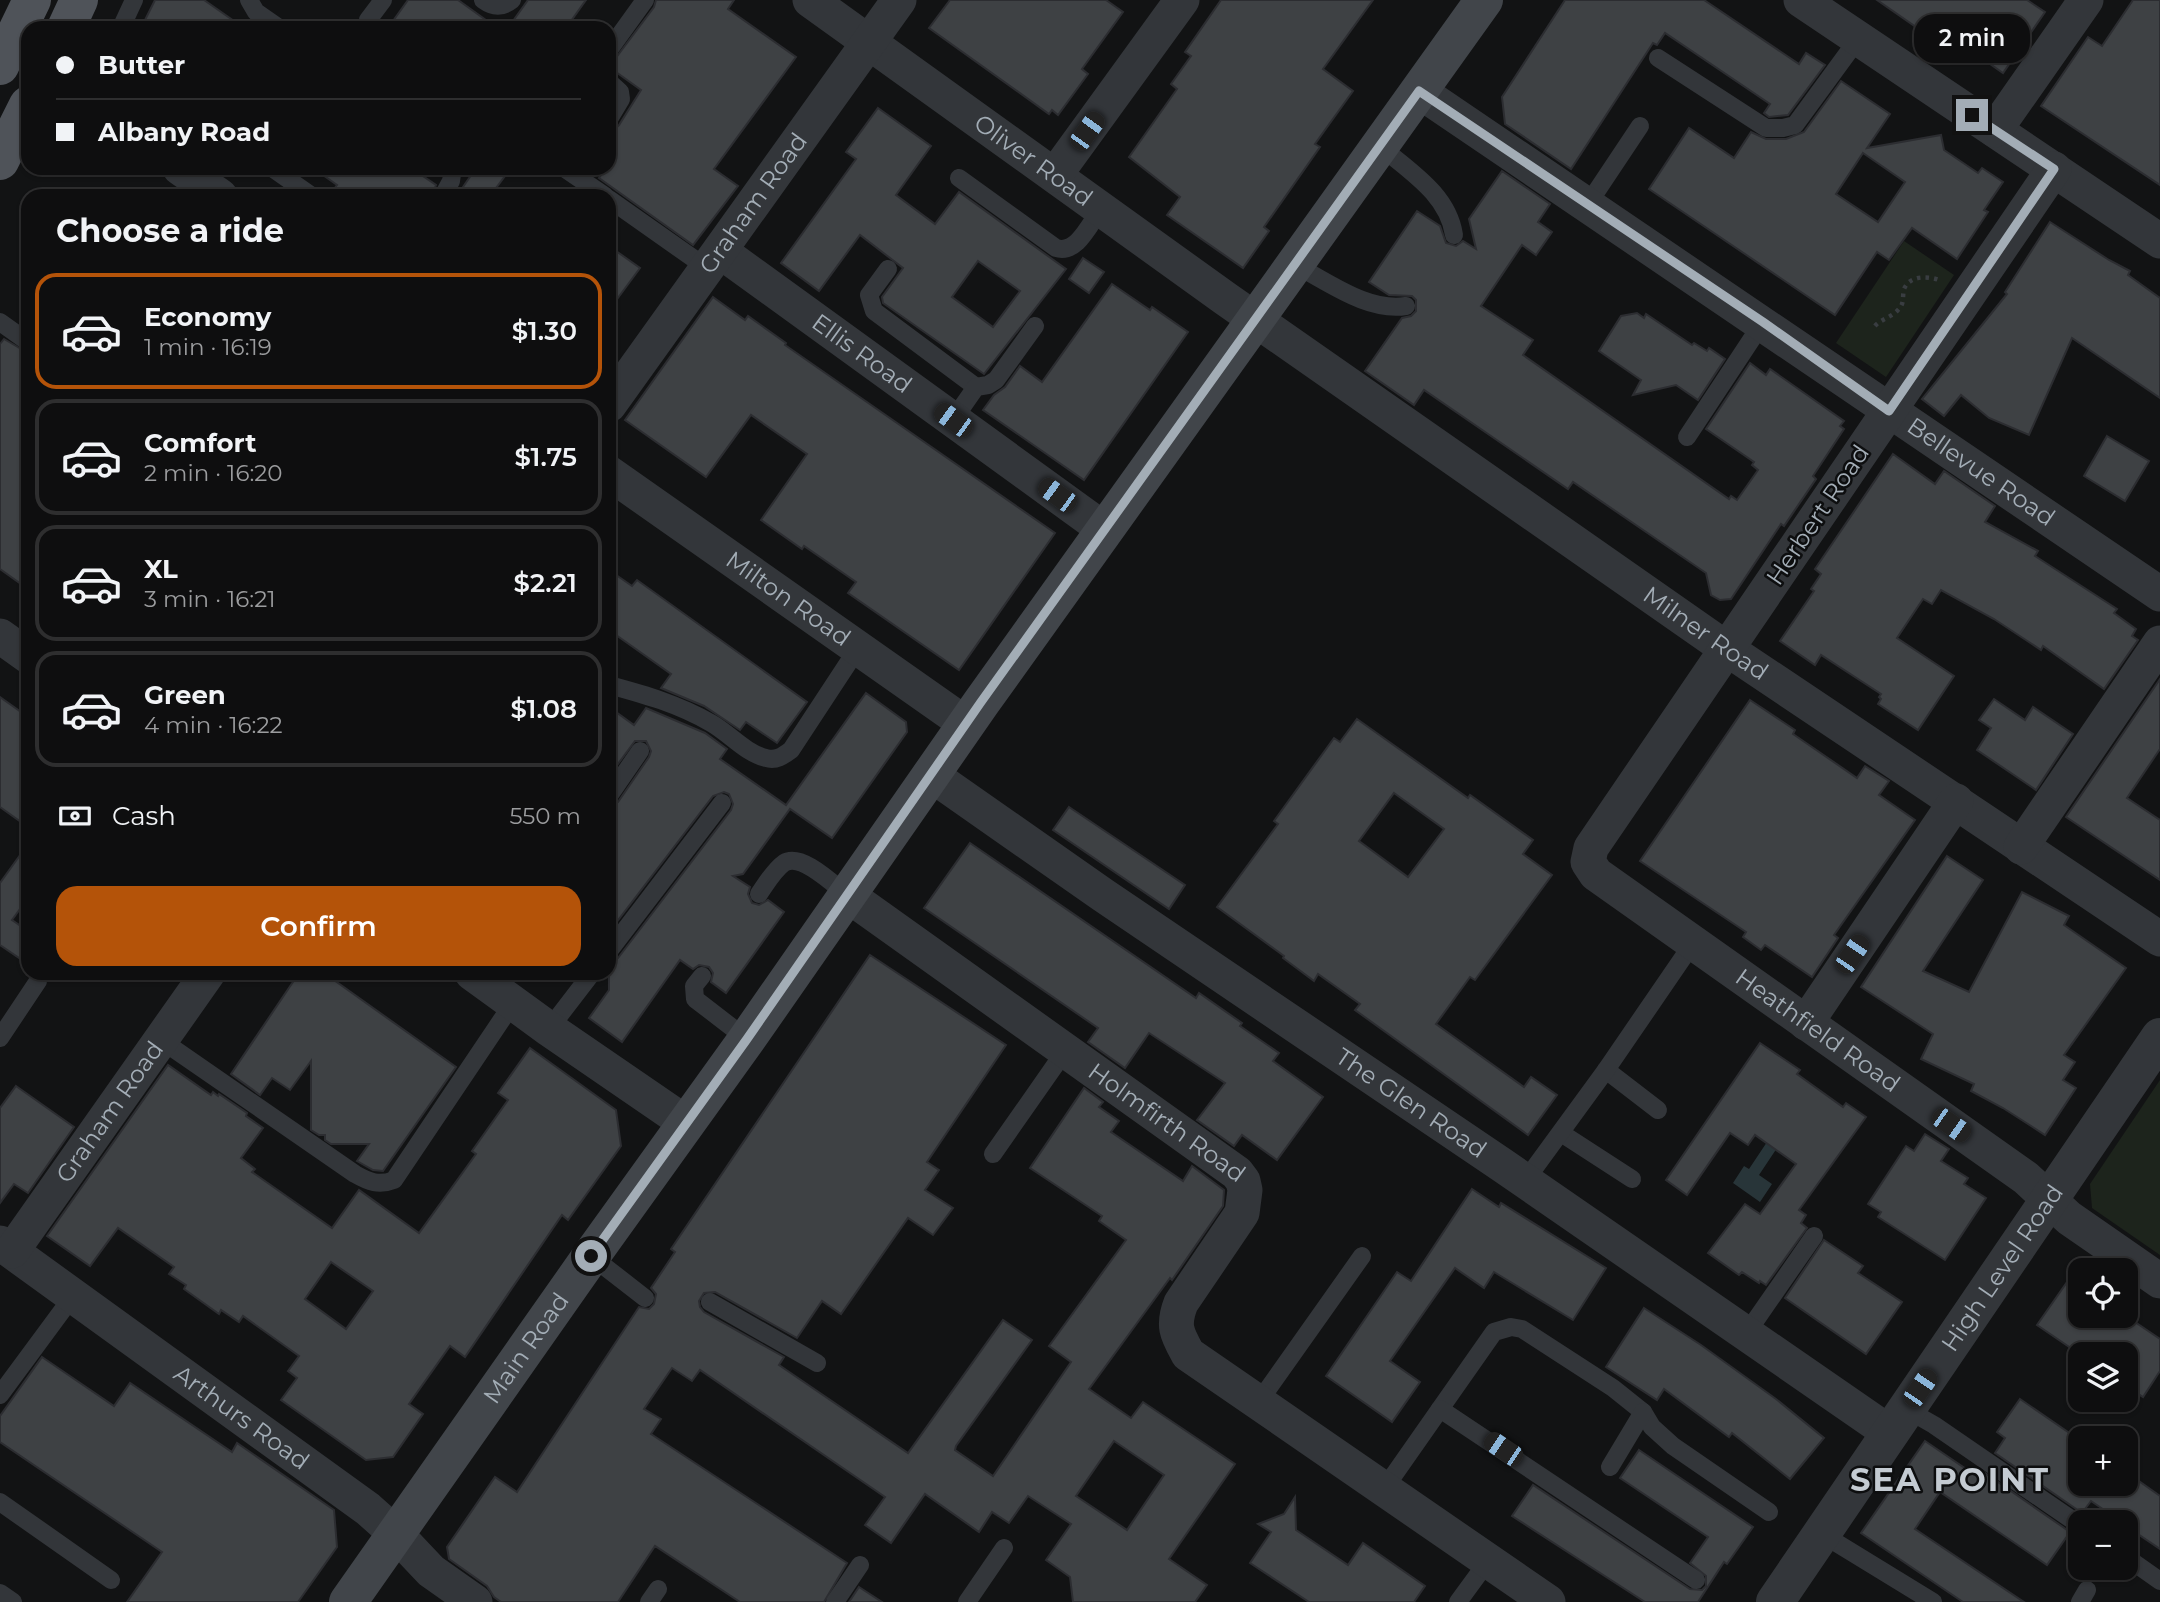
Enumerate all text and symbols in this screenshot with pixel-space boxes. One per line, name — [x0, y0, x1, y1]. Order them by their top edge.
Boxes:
callout: 2 min — [1914, 13, 2030, 62]
text: 2 min — [1939, 24, 2005, 52]
text: Butter — [98, 49, 185, 81]
route end — [1956, 99, 1988, 131]
street label: Oliver Road — [969, 108, 1098, 212]
car — [1067, 108, 1108, 154]
text: Albany Road — [98, 116, 270, 148]
street label: Graham Road — [693, 127, 813, 279]
text: Choose a ride — [56, 211, 284, 250]
icon: car — [60, 300, 123, 363]
text: Economy — [144, 301, 271, 333]
street label: Ellis Road — [806, 307, 918, 399]
text: $1.30 — [512, 315, 577, 347]
text: 1 min · 16:19 — [144, 333, 272, 361]
car — [930, 399, 977, 441]
street label: Bellevue Road — [1902, 411, 2061, 532]
icon: car — [60, 426, 123, 489]
text: Comfort — [144, 427, 256, 459]
street label: Herbert Road — [1760, 439, 1875, 590]
text: $1.75 — [515, 441, 577, 473]
text: 2 min · 16:20 — [144, 459, 283, 487]
car — [1034, 474, 1081, 516]
street label: Milton Road — [721, 545, 856, 652]
icon: car — [60, 552, 123, 615]
text: XL — [144, 553, 178, 585]
text: $2.21 — [514, 567, 577, 599]
street label: Milner Road — [1638, 580, 1774, 686]
text: 3 min · 16:21 — [144, 585, 276, 613]
icon: car — [60, 678, 123, 741]
text: Green — [144, 679, 226, 711]
text: $1.08 — [511, 693, 577, 725]
text: 4 min · 16:22 — [144, 711, 283, 739]
icon: cash — [56, 797, 94, 835]
text: Cash — [112, 800, 176, 832]
text: 550 m — [509, 802, 581, 830]
button: Confirm — [56, 886, 581, 966]
car — [1832, 931, 1873, 977]
street label: Heathfield Road — [1730, 962, 1906, 1098]
street label: Graham Road — [50, 1035, 169, 1188]
street label: The Glen Road — [1330, 1042, 1492, 1164]
street label: Holmfirth Road — [1083, 1057, 1251, 1188]
car — [1928, 1104, 1975, 1146]
street label: High Level Road — [1935, 1179, 2069, 1357]
route start — [575, 1240, 607, 1272]
map controls — [2068, 1258, 2138, 1580]
button: locate — [2068, 1258, 2138, 1328]
street label: Main Road — [477, 1287, 575, 1409]
button: layers — [2068, 1342, 2138, 1412]
street label: Arthurs Road — [169, 1359, 315, 1476]
car — [1900, 1365, 1941, 1411]
button: + — [2068, 1426, 2138, 1496]
car — [1480, 1429, 1527, 1469]
district label: SEA POINT — [1850, 1460, 2050, 1499]
button: − — [2068, 1510, 2138, 1580]

